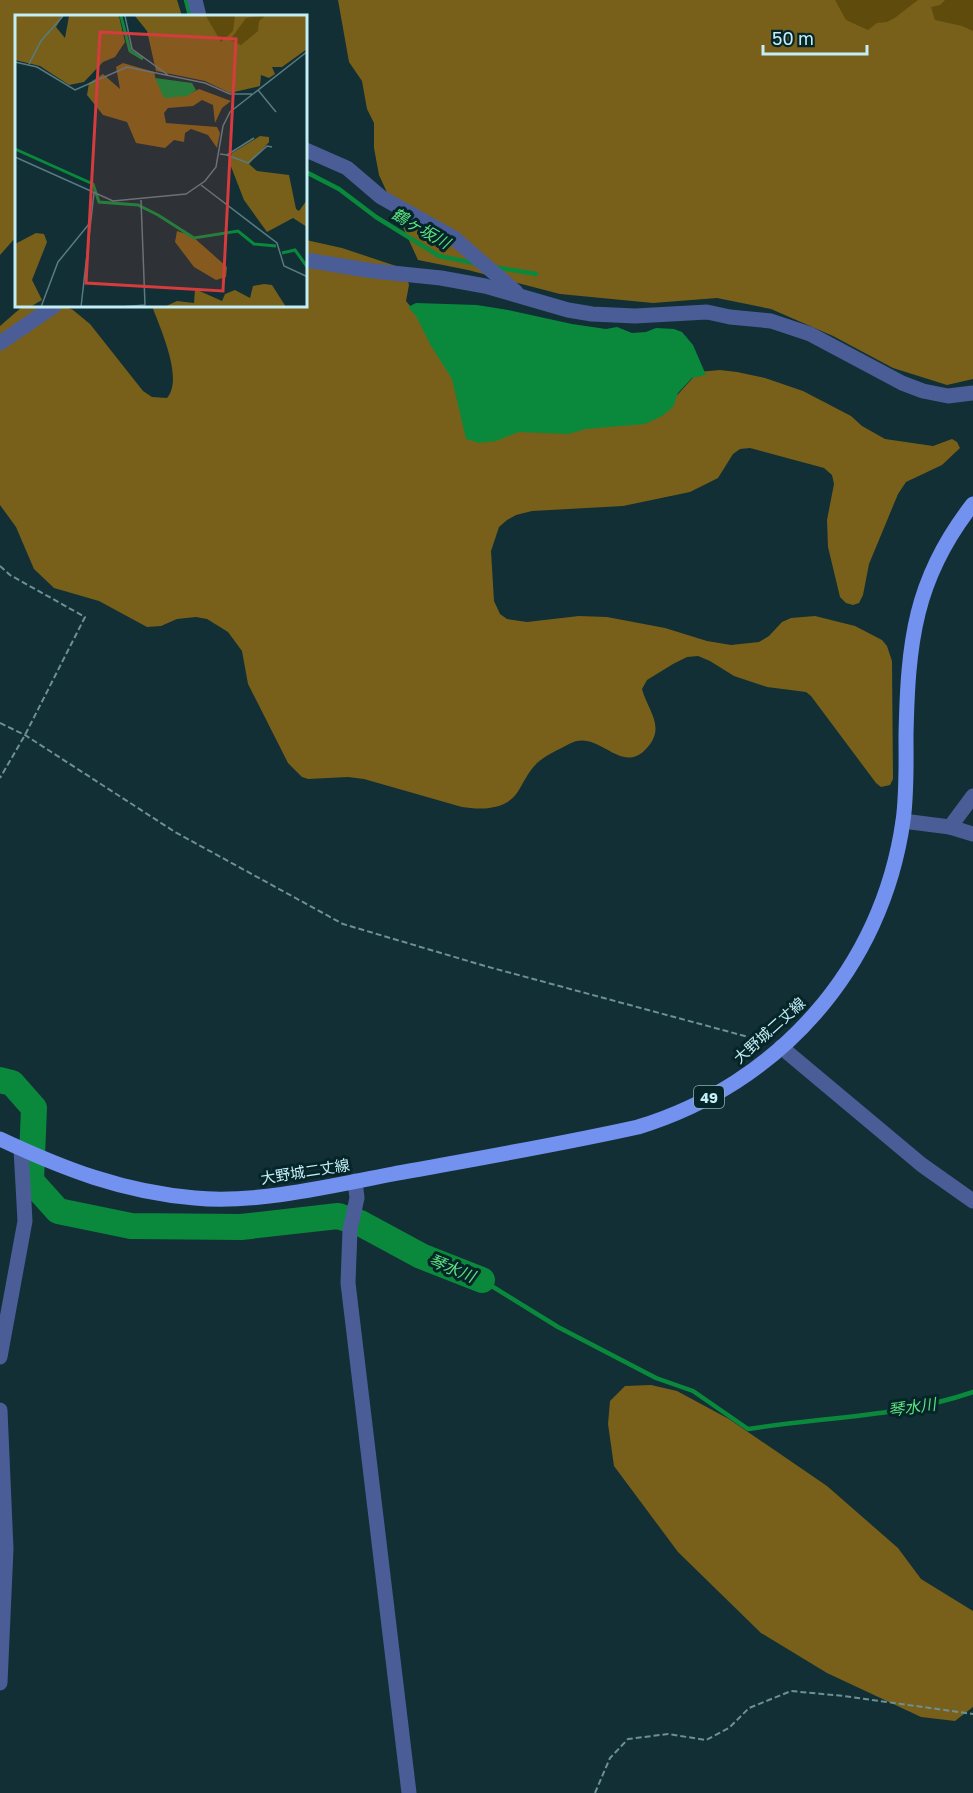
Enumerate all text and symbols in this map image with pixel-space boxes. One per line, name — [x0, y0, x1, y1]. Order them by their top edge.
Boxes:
inset map — [15, 15, 308, 308]
scale bar — [763, 18, 866, 56]
text: 50 m — [772, 27, 814, 49]
water label: 鶴ヶ坂川 — [388, 203, 455, 254]
street label: 大野城二丈線 — [730, 993, 808, 1067]
road number: 49 — [694, 1086, 724, 1108]
street label: 大野城二丈線 — [259, 1155, 351, 1187]
water label: 琴水川 — [426, 1250, 480, 1287]
water label: 琴水川 — [887, 1393, 939, 1420]

